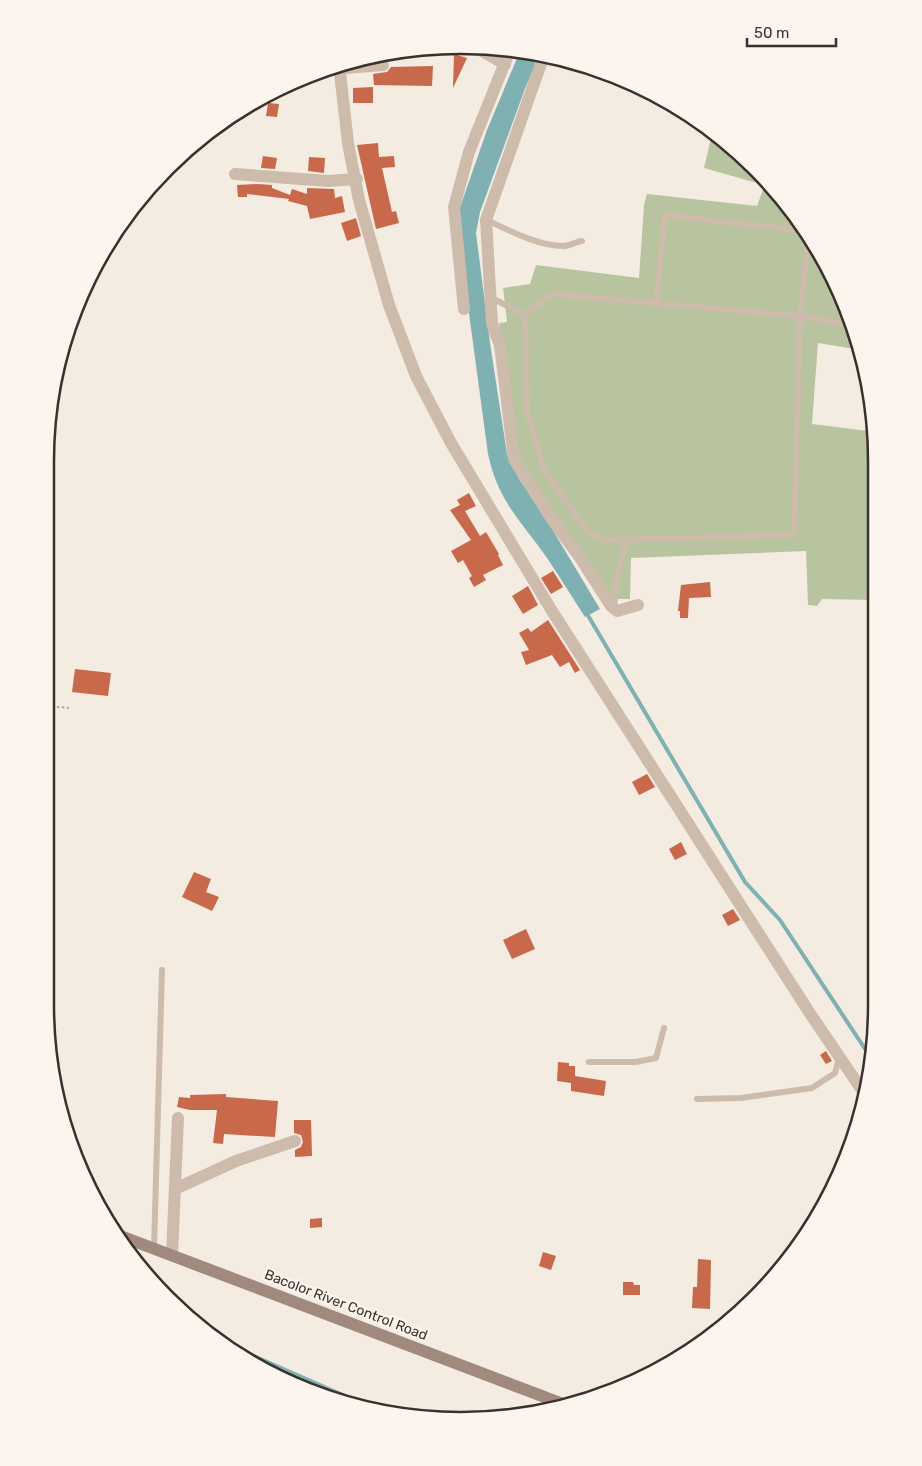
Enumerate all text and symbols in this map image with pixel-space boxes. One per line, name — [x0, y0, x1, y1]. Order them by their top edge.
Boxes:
scale bar — [747, 15, 836, 47]
text: 50 m — [754, 24, 789, 42]
street label: Bacolor River Control Road — [262, 1266, 430, 1344]

